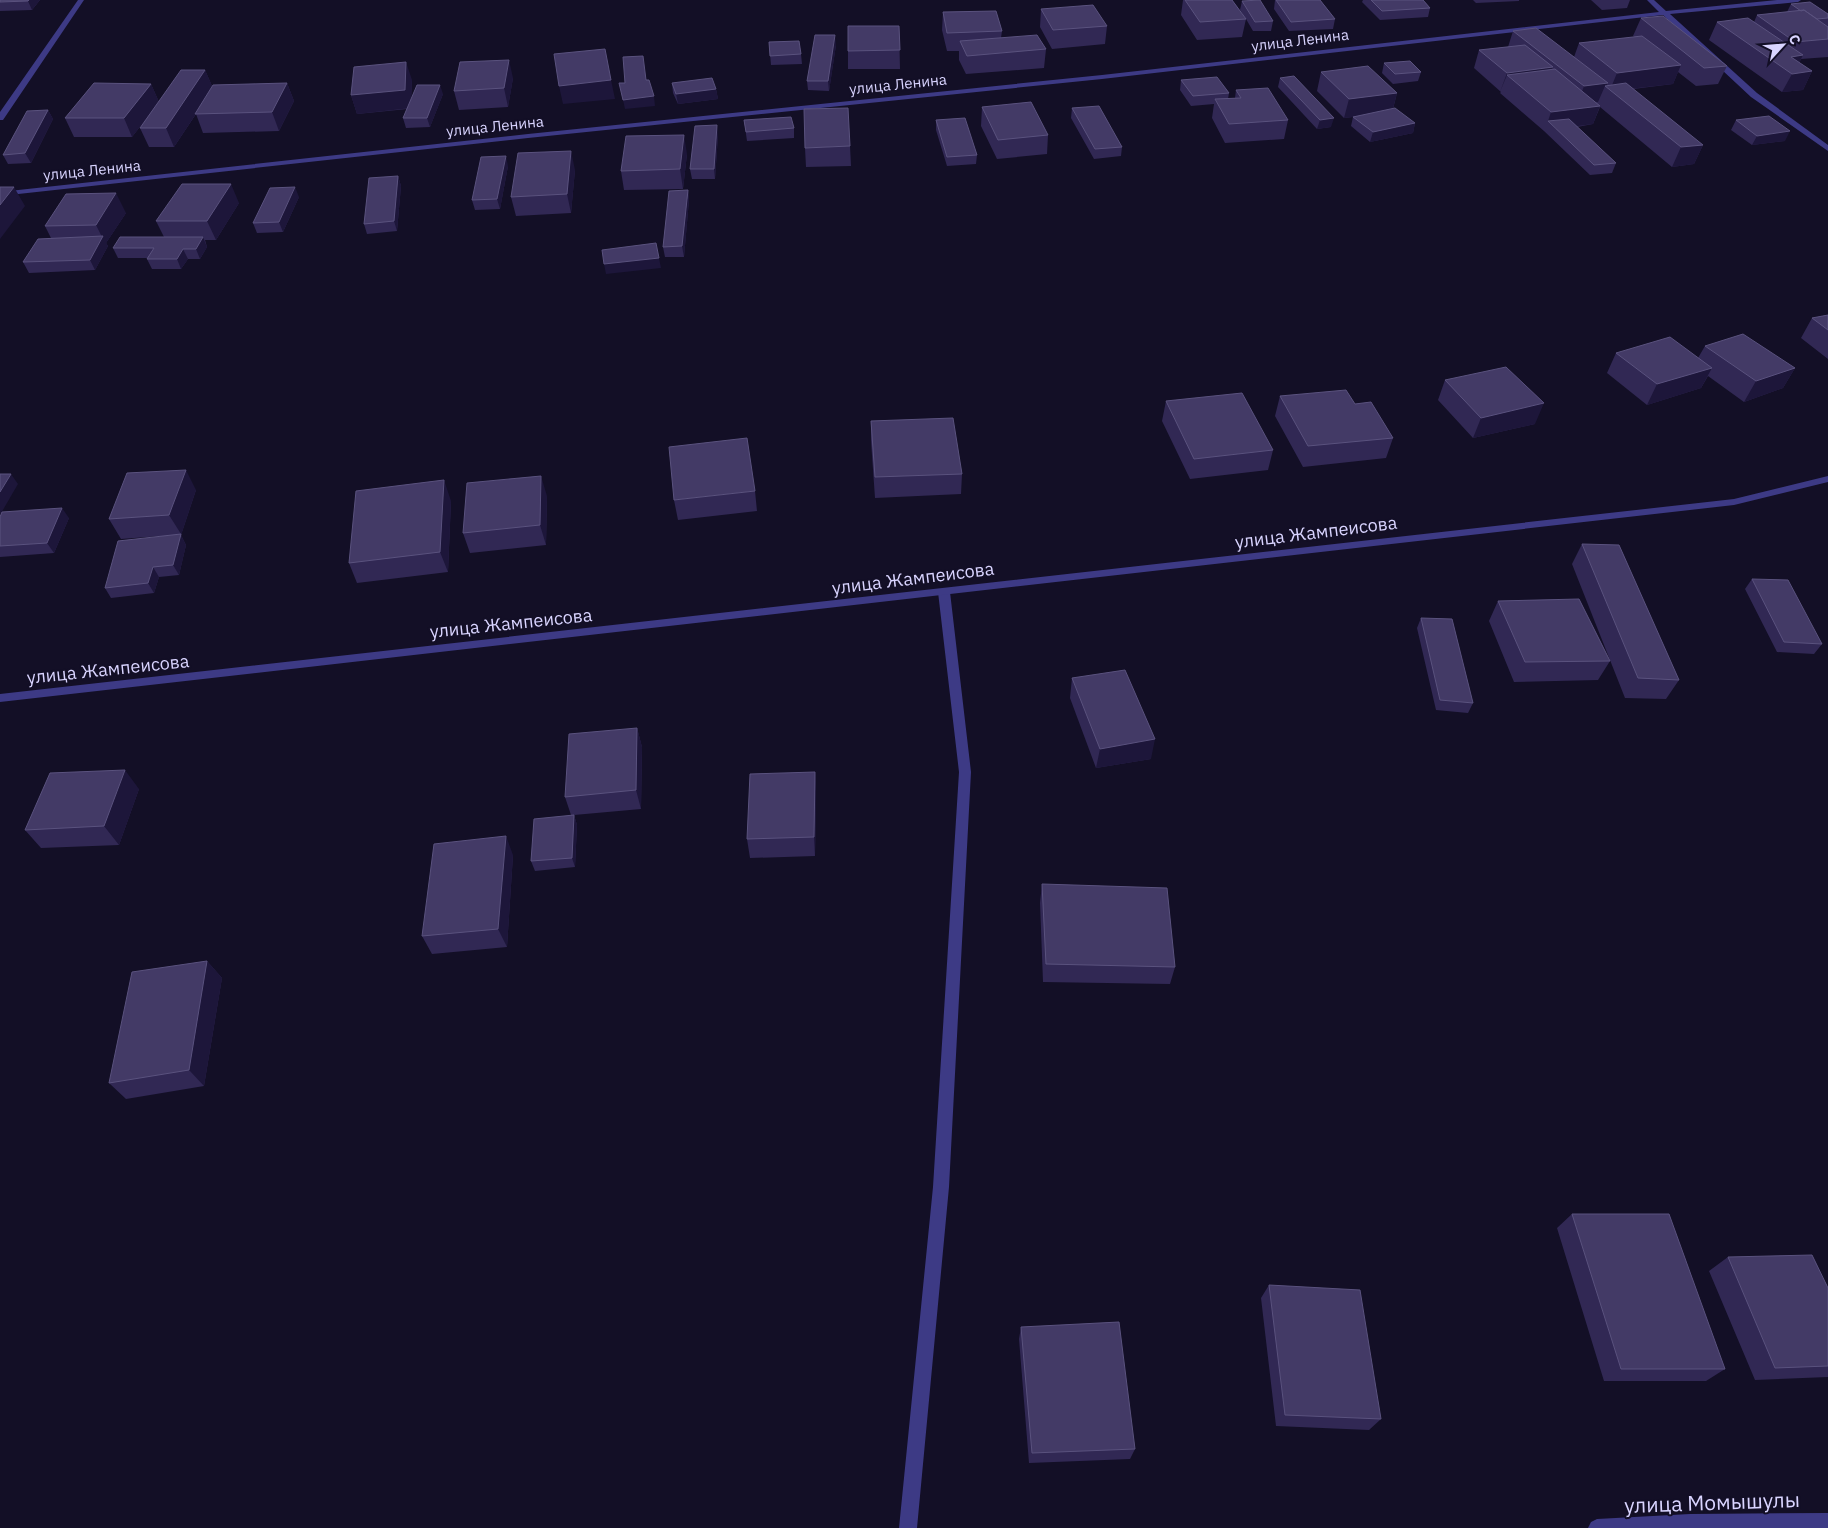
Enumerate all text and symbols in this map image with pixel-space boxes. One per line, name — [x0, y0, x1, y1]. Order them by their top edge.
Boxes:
north arrow — [1758, 20, 1808, 70]
street label: улица Ленина — [1250, 25, 1350, 55]
text: С — [1785, 31, 1805, 47]
street label: улица Ленина — [848, 69, 948, 99]
street label: улица Ленина — [445, 111, 545, 141]
street label: улица Ленина — [42, 155, 142, 185]
street label: улица Жампеисова — [1234, 511, 1399, 553]
street label: улица Жампеисова — [831, 557, 996, 599]
street label: улица Жампеисова — [429, 603, 594, 643]
street label: улица Жампеисова — [26, 649, 191, 689]
street label: улица Момышулы — [1624, 1485, 1800, 1519]

